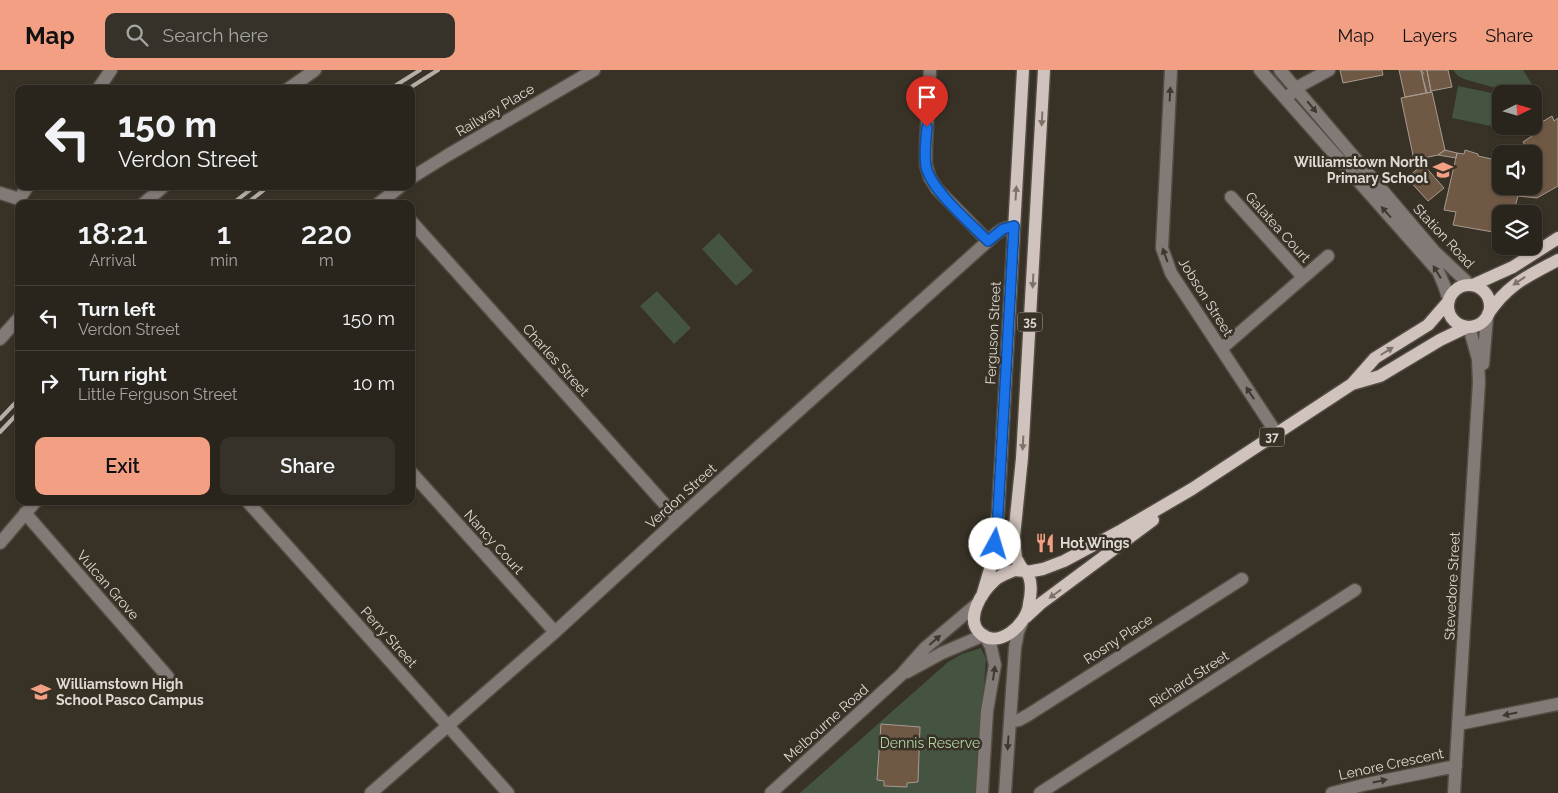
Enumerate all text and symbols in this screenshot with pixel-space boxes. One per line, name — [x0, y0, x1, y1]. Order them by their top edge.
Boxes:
search box — [105, 13, 455, 58]
text: Map — [25, 21, 75, 50]
icon: search — [123, 21, 151, 49]
text: Search here — [163, 24, 268, 46]
text: Map — [1338, 25, 1374, 46]
text: Layers — [1402, 25, 1457, 46]
text: Share — [1485, 25, 1533, 46]
pin — [906, 76, 948, 127]
street label: Railway Place — [453, 80, 537, 140]
icon: arrive — [913, 83, 941, 111]
one-way arrow — [1166, 85, 1174, 101]
north arrow — [1492, 85, 1542, 135]
map controls — [1492, 85, 1542, 255]
one-way arrow — [1306, 101, 1317, 113]
text: 150 m — [118, 104, 217, 145]
icon: left — [35, 105, 100, 170]
one-way arrow — [1037, 111, 1045, 127]
button: sound — [1492, 145, 1542, 195]
text: Verdon Street — [118, 146, 258, 172]
place label: Williamstown North Primary School — [1294, 154, 1429, 186]
school or university icon: Williamstown North Primary School — [1432, 159, 1454, 181]
one-way arrow — [1012, 184, 1020, 200]
street label: Galatea Court — [1242, 189, 1314, 266]
street label: Station Road — [1410, 201, 1478, 271]
button: layers — [1492, 205, 1542, 255]
one-way arrow — [1380, 206, 1392, 218]
text: 18:21 — [78, 216, 147, 251]
text: 1 — [217, 216, 231, 251]
text: 220 — [301, 216, 352, 251]
one-way arrow — [1161, 248, 1168, 263]
text: Arrival — [89, 251, 136, 270]
text: min — [210, 251, 238, 270]
text: m — [319, 251, 334, 270]
street label: Jobson Street — [1176, 255, 1237, 339]
one-way arrow — [1432, 265, 1442, 279]
one-way arrow — [1028, 273, 1036, 289]
one-way arrow — [1512, 277, 1526, 286]
street label: Ferguson Street — [982, 281, 1004, 385]
text: Turn left — [78, 298, 155, 320]
icon: left — [35, 304, 63, 332]
text: 150 m — [343, 307, 395, 329]
road number: 35 — [1018, 312, 1042, 332]
text: Verdon Street — [78, 320, 180, 339]
street label: Charles Street — [519, 321, 593, 400]
one-way arrow — [1381, 346, 1394, 355]
text: Turn right — [78, 363, 167, 385]
icon: right — [35, 369, 63, 397]
text: 10 m — [353, 372, 395, 394]
text: Little Ferguson Street — [78, 385, 237, 404]
one-way arrow — [1245, 386, 1255, 400]
road number: 37 — [1260, 428, 1284, 447]
one-way arrow — [1019, 435, 1027, 451]
button: Exit — [35, 437, 210, 495]
button: Share — [220, 437, 395, 495]
street label: Verdon Street — [643, 460, 720, 532]
street label: Nancy Court — [461, 507, 527, 578]
position arrow — [968, 517, 1020, 569]
street label: Stevedore Street — [1441, 531, 1463, 641]
restaurant icon: Hot Wings — [1034, 532, 1056, 554]
place label: Hot Wings — [1060, 535, 1130, 551]
street label: Vulcan Grove — [74, 547, 142, 623]
one-way arrow — [1049, 588, 1062, 599]
street label: Perry Street — [358, 603, 421, 671]
street label: Rosny Place — [1081, 611, 1155, 667]
one-way arrow — [928, 634, 941, 645]
street label: Richard Street — [1146, 647, 1232, 711]
one-way arrow — [990, 664, 998, 680]
place label: Williamstown High School Pasco Campus — [56, 676, 204, 708]
school or university icon: Williamstown High School Pasco Campus — [30, 681, 52, 703]
street label: Melbourne Road — [781, 681, 871, 765]
one-way arrow — [1502, 710, 1518, 718]
park label: Dennis Reserve — [880, 735, 980, 751]
one-way arrow — [1004, 735, 1012, 751]
street label: Lenore Crescent — [1337, 745, 1445, 783]
one-way arrow — [1372, 777, 1387, 785]

